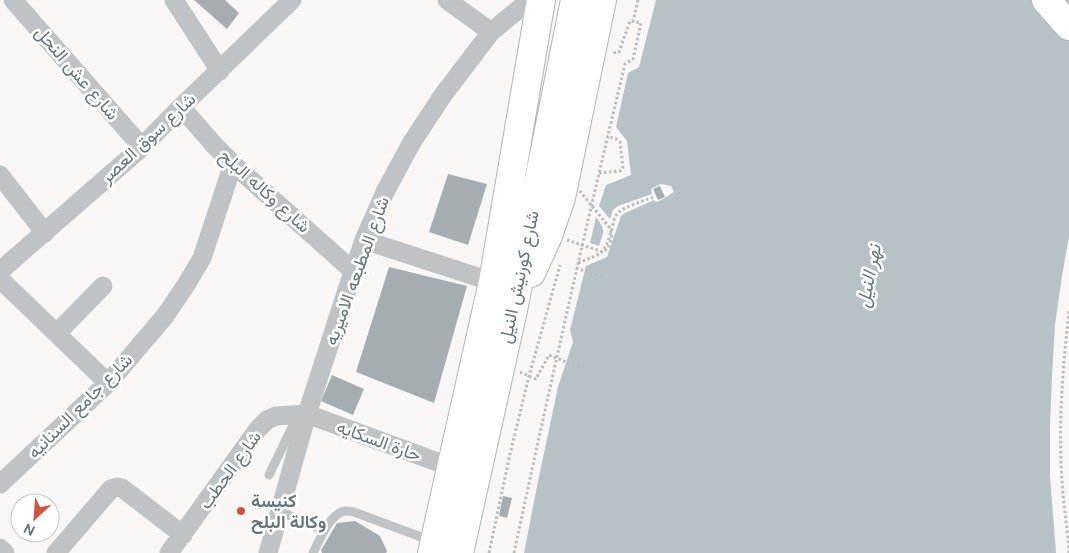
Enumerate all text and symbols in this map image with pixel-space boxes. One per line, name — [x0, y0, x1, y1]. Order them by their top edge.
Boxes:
street label: شارع عش النحل — [30, 21, 124, 125]
street label: شارع سوق العصر — [94, 87, 201, 189]
street label: شارع وكاله البلح — [214, 144, 316, 238]
street label: شارع المطبعه الاميريه — [319, 193, 395, 349]
street label: شارع كورنيش النيل — [493, 208, 545, 346]
water label: نهر النيل — [850, 241, 887, 310]
street label: شارع جامع السنانيه — [22, 348, 138, 464]
street label: حارة السكايه — [333, 415, 425, 467]
street label: شارع الحطب — [193, 426, 267, 514]
place label: كنيسة وكالة البلح — [251, 489, 326, 534]
north arrow — [10, 493, 60, 543]
marker: كنيسة وكالة البلح — [235, 505, 247, 517]
text: N — [21, 519, 38, 540]

